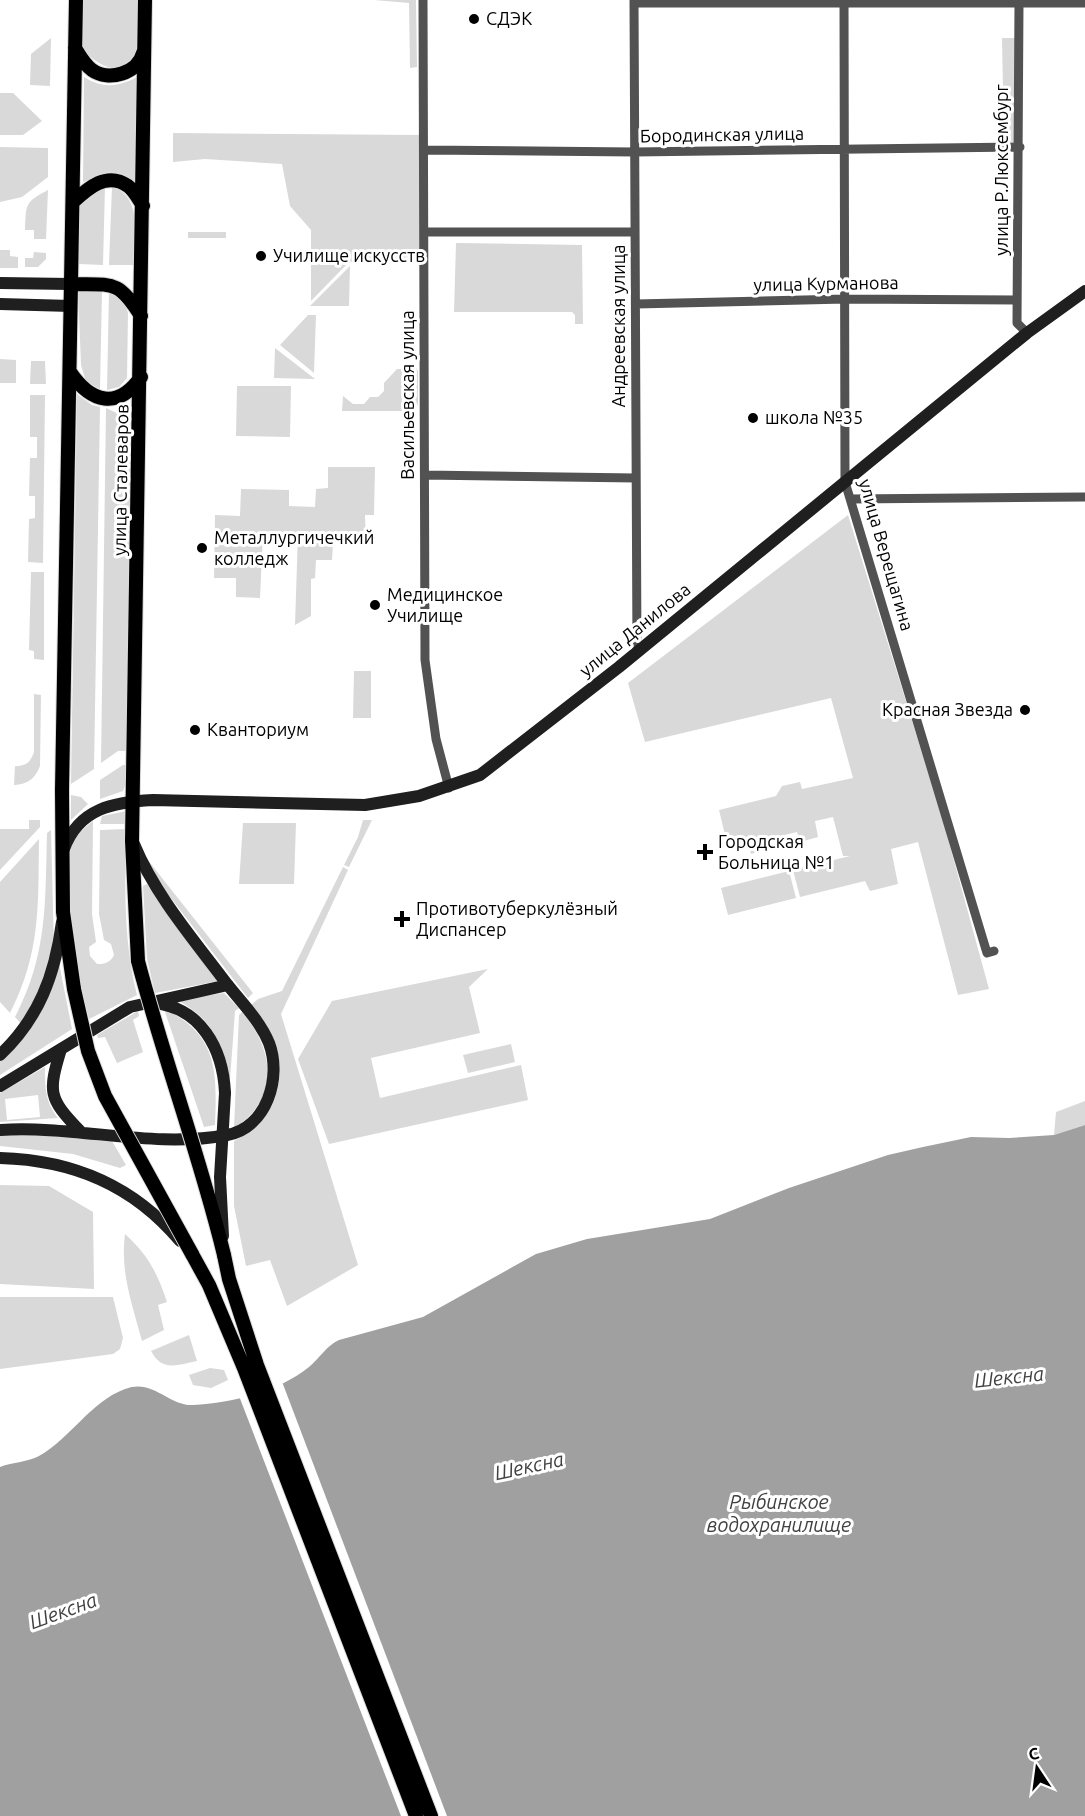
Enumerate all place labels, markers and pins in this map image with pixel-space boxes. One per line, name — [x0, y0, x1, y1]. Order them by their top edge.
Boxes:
place label: СДЭК — [486, 8, 532, 28]
marker: СДЭК — [467, 12, 481, 26]
place label: Училище искусств — [273, 245, 425, 265]
marker: Училище искусств — [254, 249, 268, 263]
place label: школа №35 — [765, 407, 863, 427]
marker: школа №35 — [746, 411, 760, 425]
place label: Металлургичечкий колледж — [214, 527, 374, 568]
marker: Металлургичечкий колледж — [195, 541, 209, 555]
place label: Медицинское Училище — [387, 584, 503, 625]
marker: Медицинское Училище — [368, 598, 382, 612]
place label: Красная Звезда — [882, 699, 1013, 719]
marker: Красная Звезда — [1018, 703, 1032, 717]
place label: Кванториум — [207, 719, 309, 739]
marker: Кванториум — [188, 723, 202, 737]
place label: Городская Больница №1 — [718, 831, 834, 872]
marker: Городская Больница №1 — [696, 843, 714, 861]
place label: Противотуберкулёзный Диспансер — [416, 898, 618, 939]
marker: Противотуберкулёзный Диспансер — [393, 910, 411, 928]

